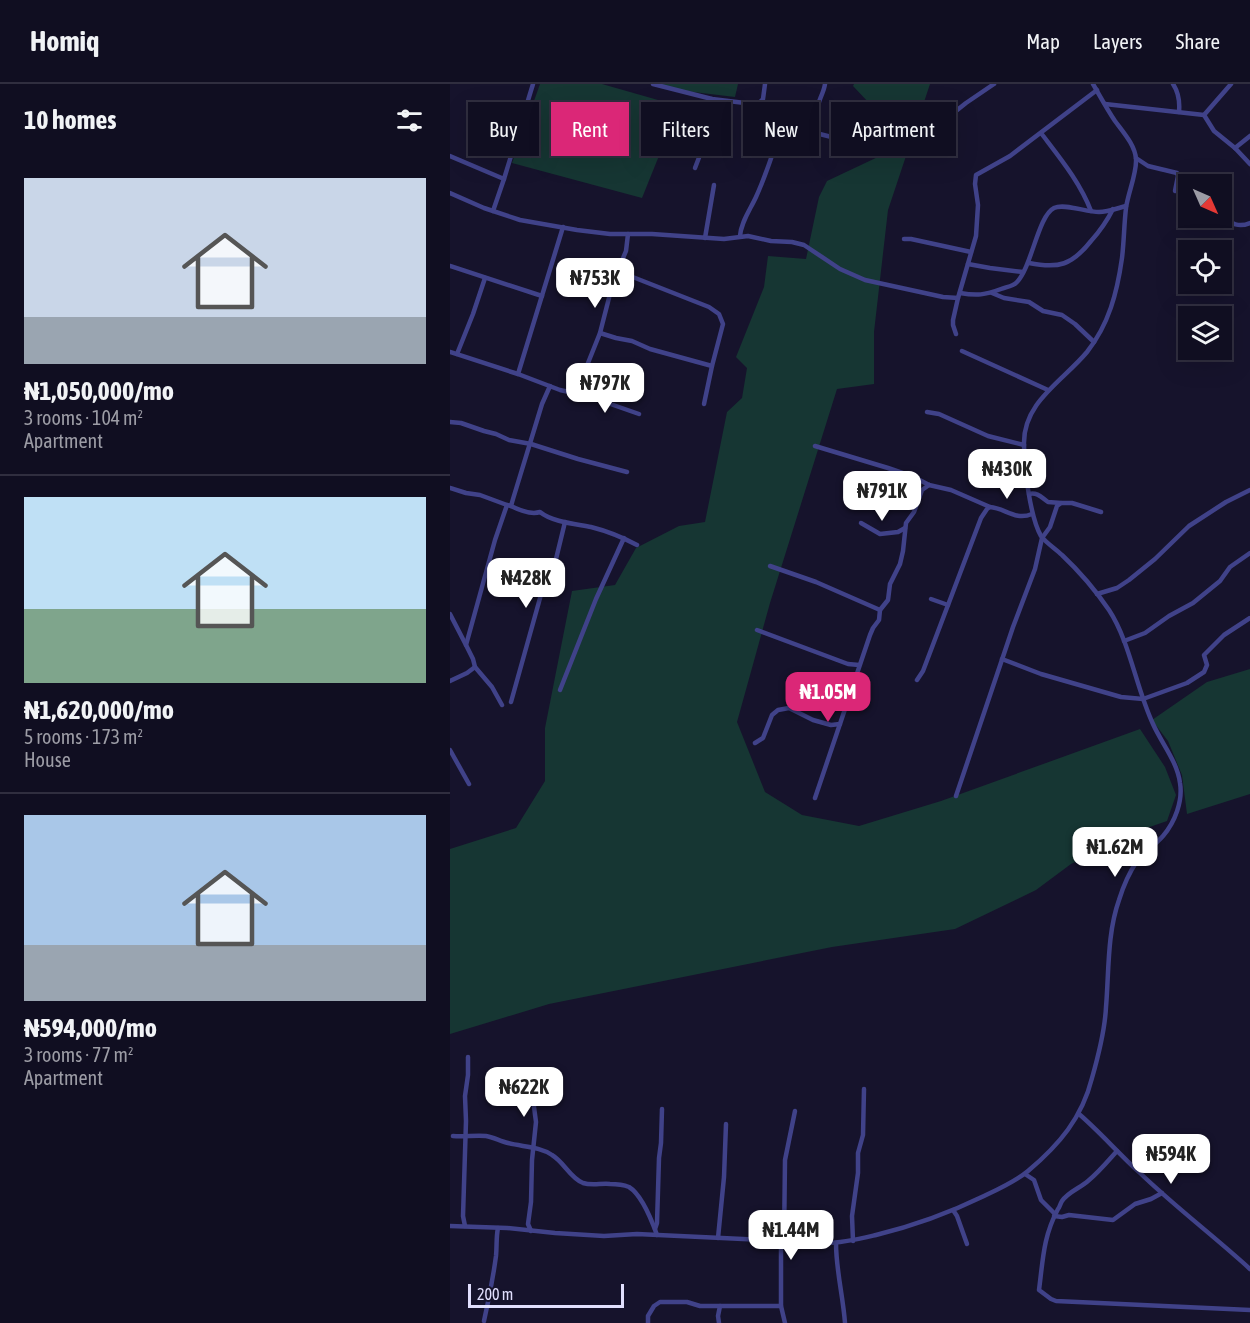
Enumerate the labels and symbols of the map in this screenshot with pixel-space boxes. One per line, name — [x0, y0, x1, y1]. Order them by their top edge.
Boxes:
north arrow — [1178, 174, 1232, 228]
pin: ₦753K — [553, 258, 637, 309]
pin: ₦797K — [563, 363, 647, 414]
pin: ₦430K — [965, 449, 1049, 500]
pin: ₦791K — [840, 471, 924, 522]
pin: ₦428K — [484, 558, 568, 609]
pin: ₦1.05M — [779, 672, 877, 723]
pin: ₦1.62M — [1066, 827, 1164, 878]
pin: ₦622K — [482, 1067, 566, 1118]
pin: ₦594K — [1129, 1134, 1213, 1185]
pin: ₦1.44M — [742, 1210, 840, 1261]
scale bar — [468, 1281, 624, 1308]

